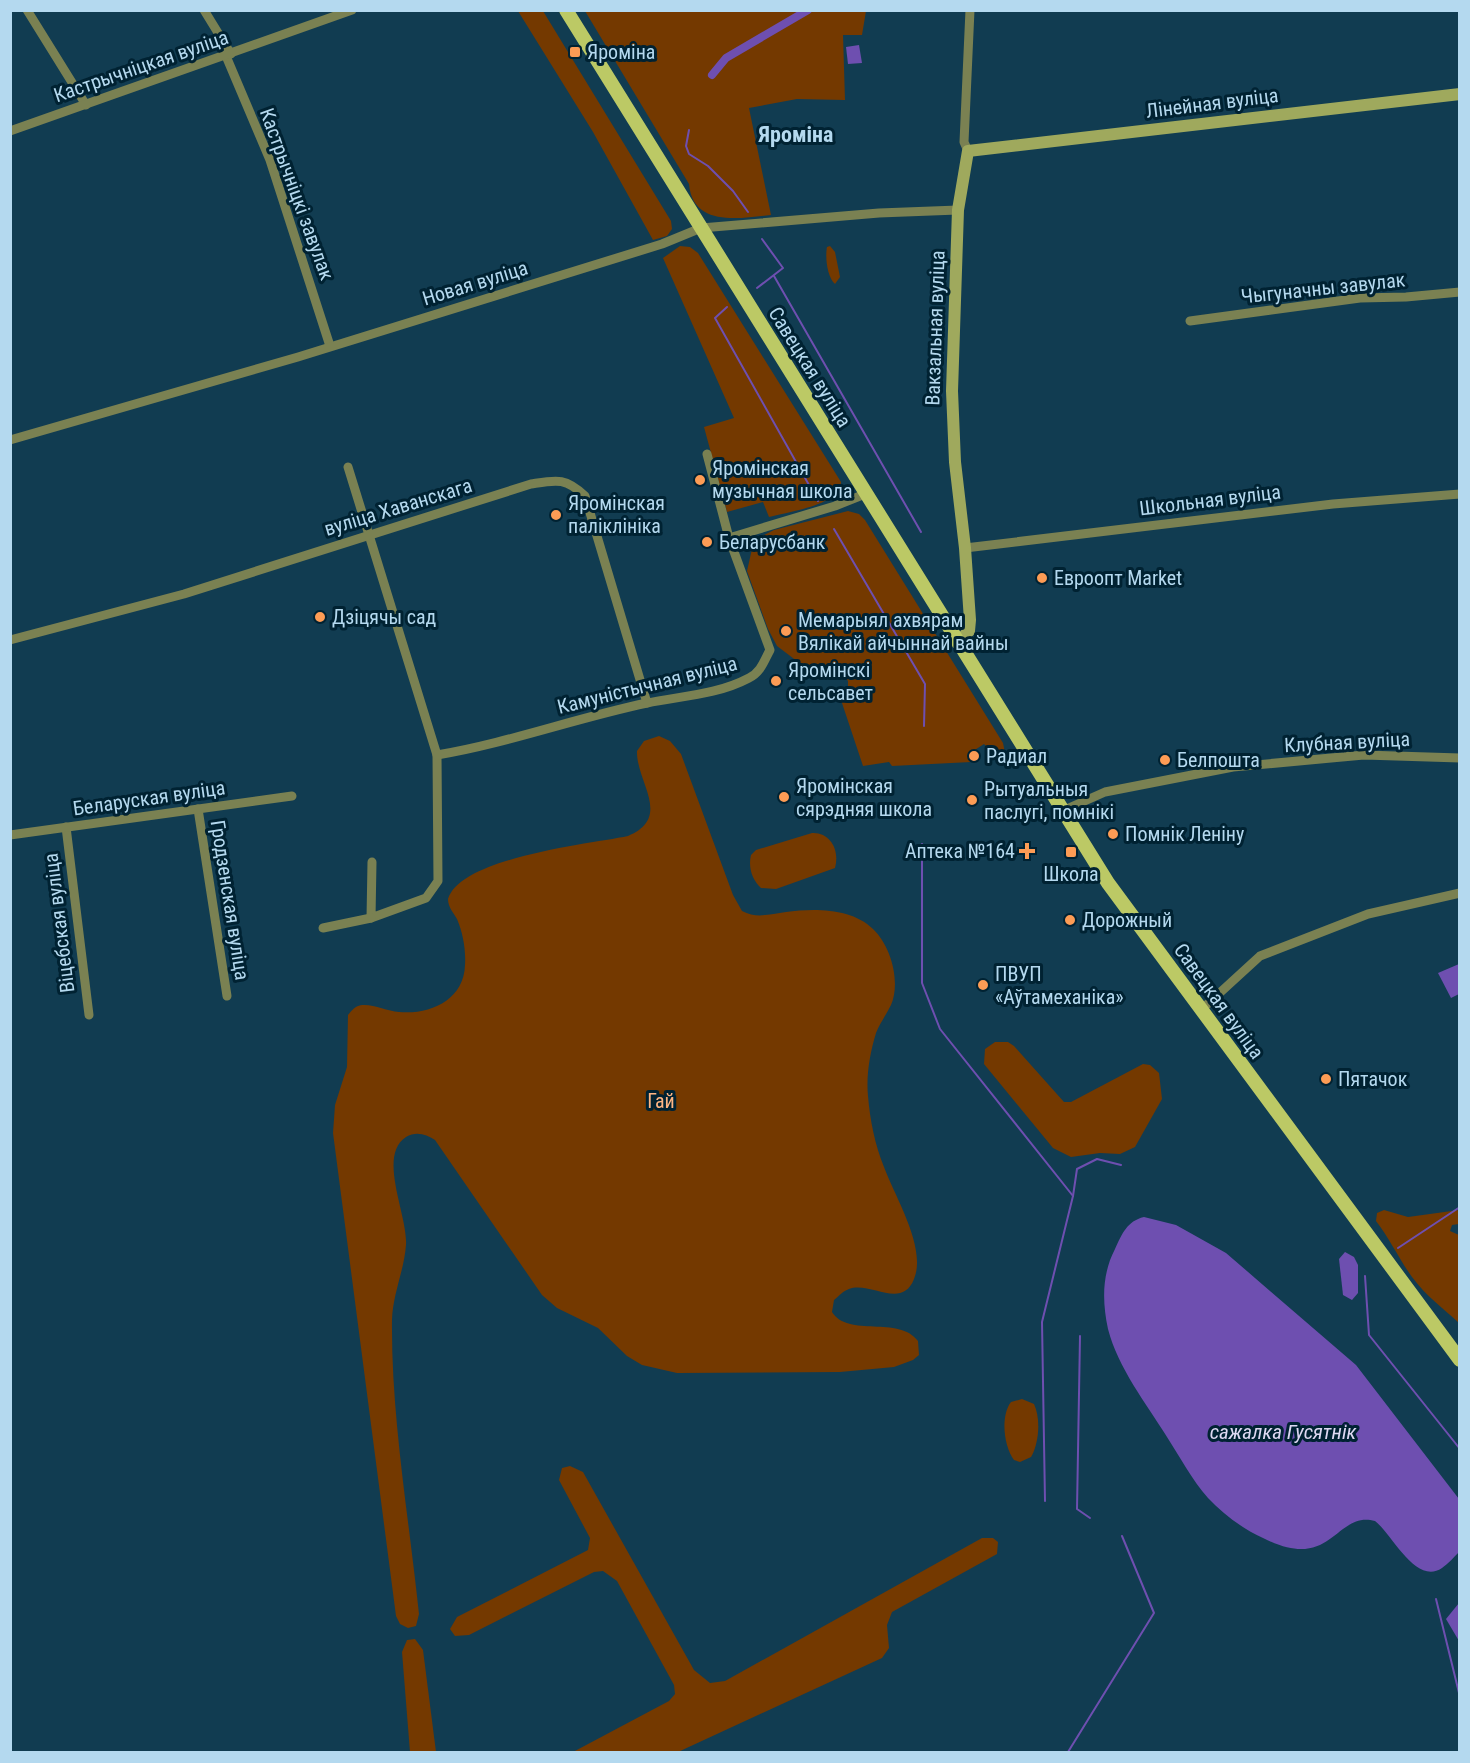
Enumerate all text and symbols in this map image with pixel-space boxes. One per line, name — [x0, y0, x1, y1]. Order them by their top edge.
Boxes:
street label: Кастрычніцкая вуліца — [51, 25, 231, 107]
place label: Яроміна — [587, 40, 655, 64]
marker: Яроміна — [568, 45, 582, 59]
street label: Лінейная вуліца — [1144, 83, 1280, 123]
street label: Кастрычніцкі завулак — [255, 105, 339, 284]
district label: Яроміна — [758, 122, 833, 147]
street label: Вакзальная вуліца — [920, 250, 950, 406]
street label: Новая вуліца — [419, 256, 531, 310]
street label: Чыгуначны завулак — [1240, 267, 1407, 309]
street label: Савецкая вуліца — [764, 303, 856, 431]
place label: Яромінская музычная школа — [712, 456, 853, 503]
street label: вуліца Хаванскага — [321, 473, 475, 541]
marker: Яромінская музычная школа — [693, 473, 707, 487]
street label: Школьная вуліца — [1138, 479, 1282, 521]
place label: Яромінская паліклініка — [568, 491, 665, 538]
marker: Яромінская паліклініка — [549, 508, 563, 522]
place label: Беларусбанк — [719, 530, 826, 554]
marker: Беларусбанк — [700, 535, 714, 549]
place label: Евроопт Market — [1054, 566, 1182, 590]
marker: Евроопт Market — [1035, 571, 1049, 585]
place label: Дзіцячы сад — [332, 605, 437, 629]
place label: Мемарыял ахвярам Вялікай айчыннай вайны — [798, 608, 1009, 655]
marker: Дзіцячы сад — [313, 610, 327, 624]
marker: Мемарыял ахвярам Вялікай айчыннай вайны — [779, 624, 793, 638]
street label: Камуністычная вуліца — [555, 651, 739, 719]
place label: Яромінскі сельсавет — [788, 658, 873, 705]
marker: Яромінскі сельсавет — [769, 674, 783, 688]
street label: Клубная вуліца — [1283, 727, 1411, 757]
place label: Радиал — [986, 744, 1047, 768]
place label: Белпошта — [1177, 748, 1260, 772]
marker: Радиал — [967, 749, 981, 763]
marker: Белпошта — [1158, 753, 1172, 767]
place label: Яромінская сярэдняя школа — [796, 774, 932, 821]
street label: Беларуская вуліца — [71, 775, 227, 821]
place label: Рытуальныя паслугі, помнікі — [984, 777, 1114, 824]
marker: Яромінская сярэдняя школа — [777, 790, 791, 804]
marker: Рытуальныя паслугі, помнікі — [965, 793, 979, 807]
street label: Гродзенская вуліца — [206, 818, 254, 982]
place label: Помнік Леніну — [1125, 822, 1244, 846]
marker: Помнік Леніну — [1106, 827, 1120, 841]
place label: Аптека №164 — [905, 839, 1015, 863]
marker: Аптека №164 — [1020, 844, 1034, 858]
marker: Школа — [1064, 845, 1078, 859]
street label: Віцебская вуліца — [39, 852, 79, 994]
place label: Школа — [1043, 862, 1099, 886]
place label: Дорожный — [1082, 908, 1172, 932]
marker: Дорожный — [1063, 913, 1077, 927]
street label: Савецкая вуліца — [1169, 939, 1269, 1063]
place label: ПВУП «Аўтамеханіка» — [995, 962, 1124, 1009]
marker: ПВУП «Аўтамеханіка» — [976, 978, 990, 992]
place label: Пятачок — [1338, 1067, 1408, 1091]
marker: Пятачок — [1319, 1072, 1333, 1086]
park label: Гай — [647, 1089, 675, 1113]
water label: сажалка Гусятнік — [1210, 1420, 1358, 1444]

